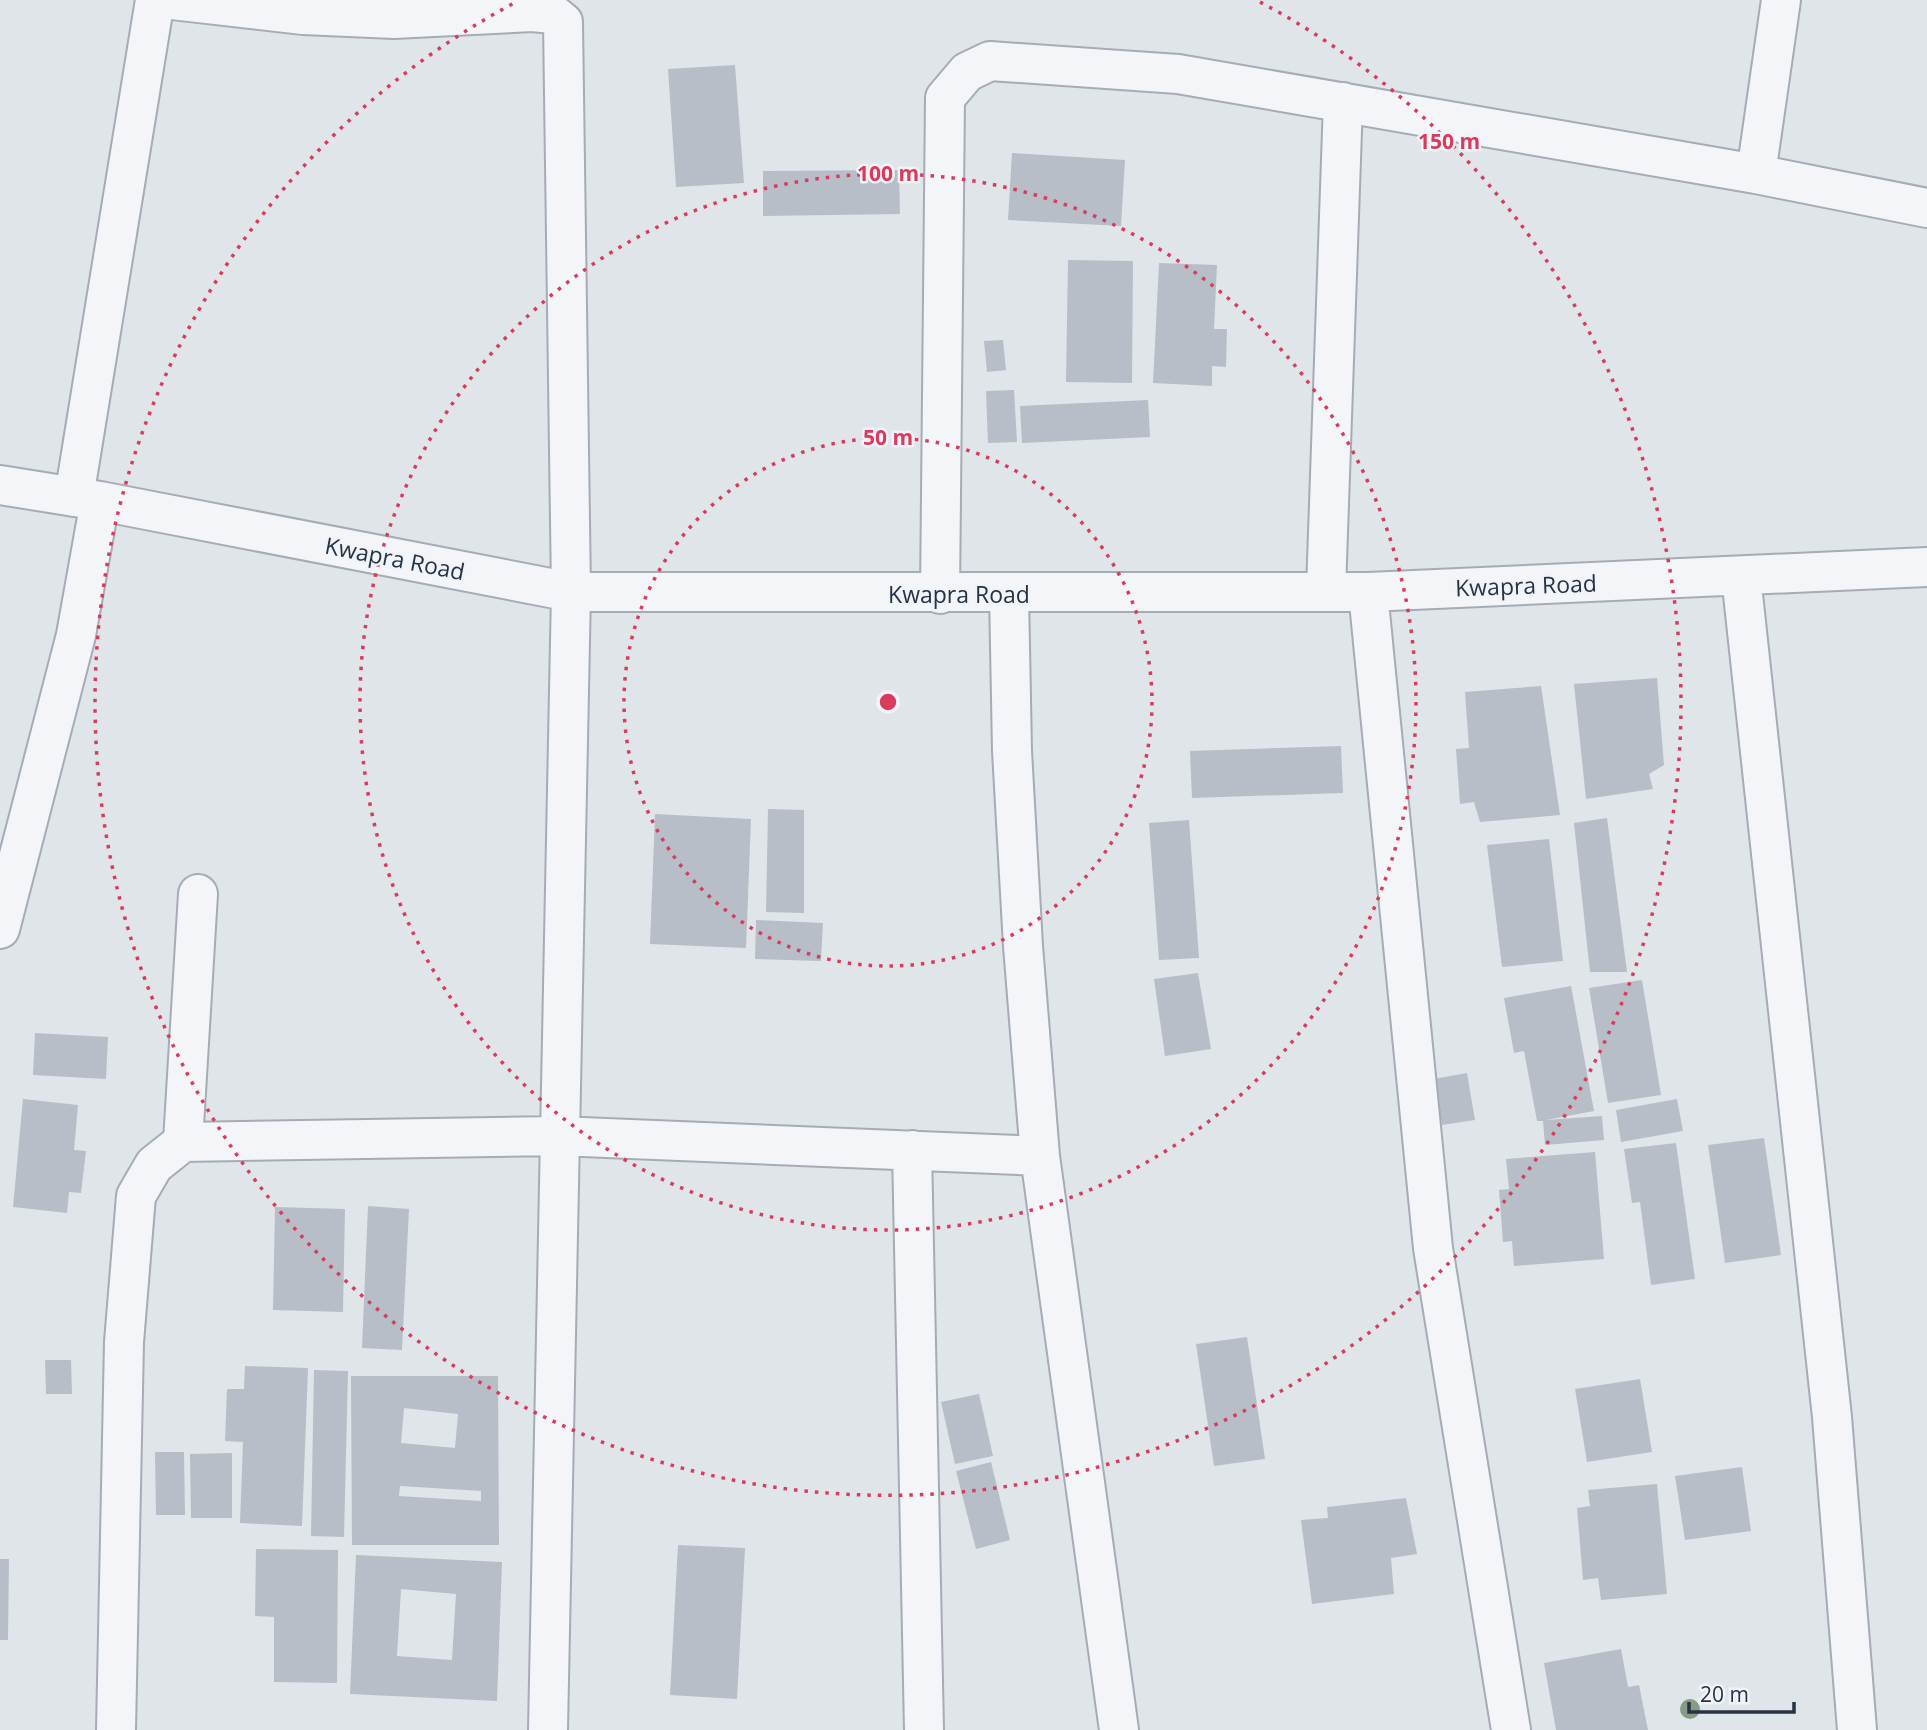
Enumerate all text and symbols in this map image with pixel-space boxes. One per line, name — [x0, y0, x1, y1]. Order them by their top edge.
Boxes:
text: 150 m — [1418, 127, 1480, 155]
text: 100 m — [857, 159, 919, 187]
text: 50 m — [863, 423, 913, 451]
street label: Kwapra Road — [322, 529, 468, 587]
street label: Kwapra Road — [1455, 567, 1597, 603]
street label: Kwapra Road — [888, 578, 1030, 610]
centre of rings — [876, 690, 900, 714]
scale bar — [1689, 1670, 1794, 1714]
text: 20 m — [1700, 1680, 1749, 1708]

